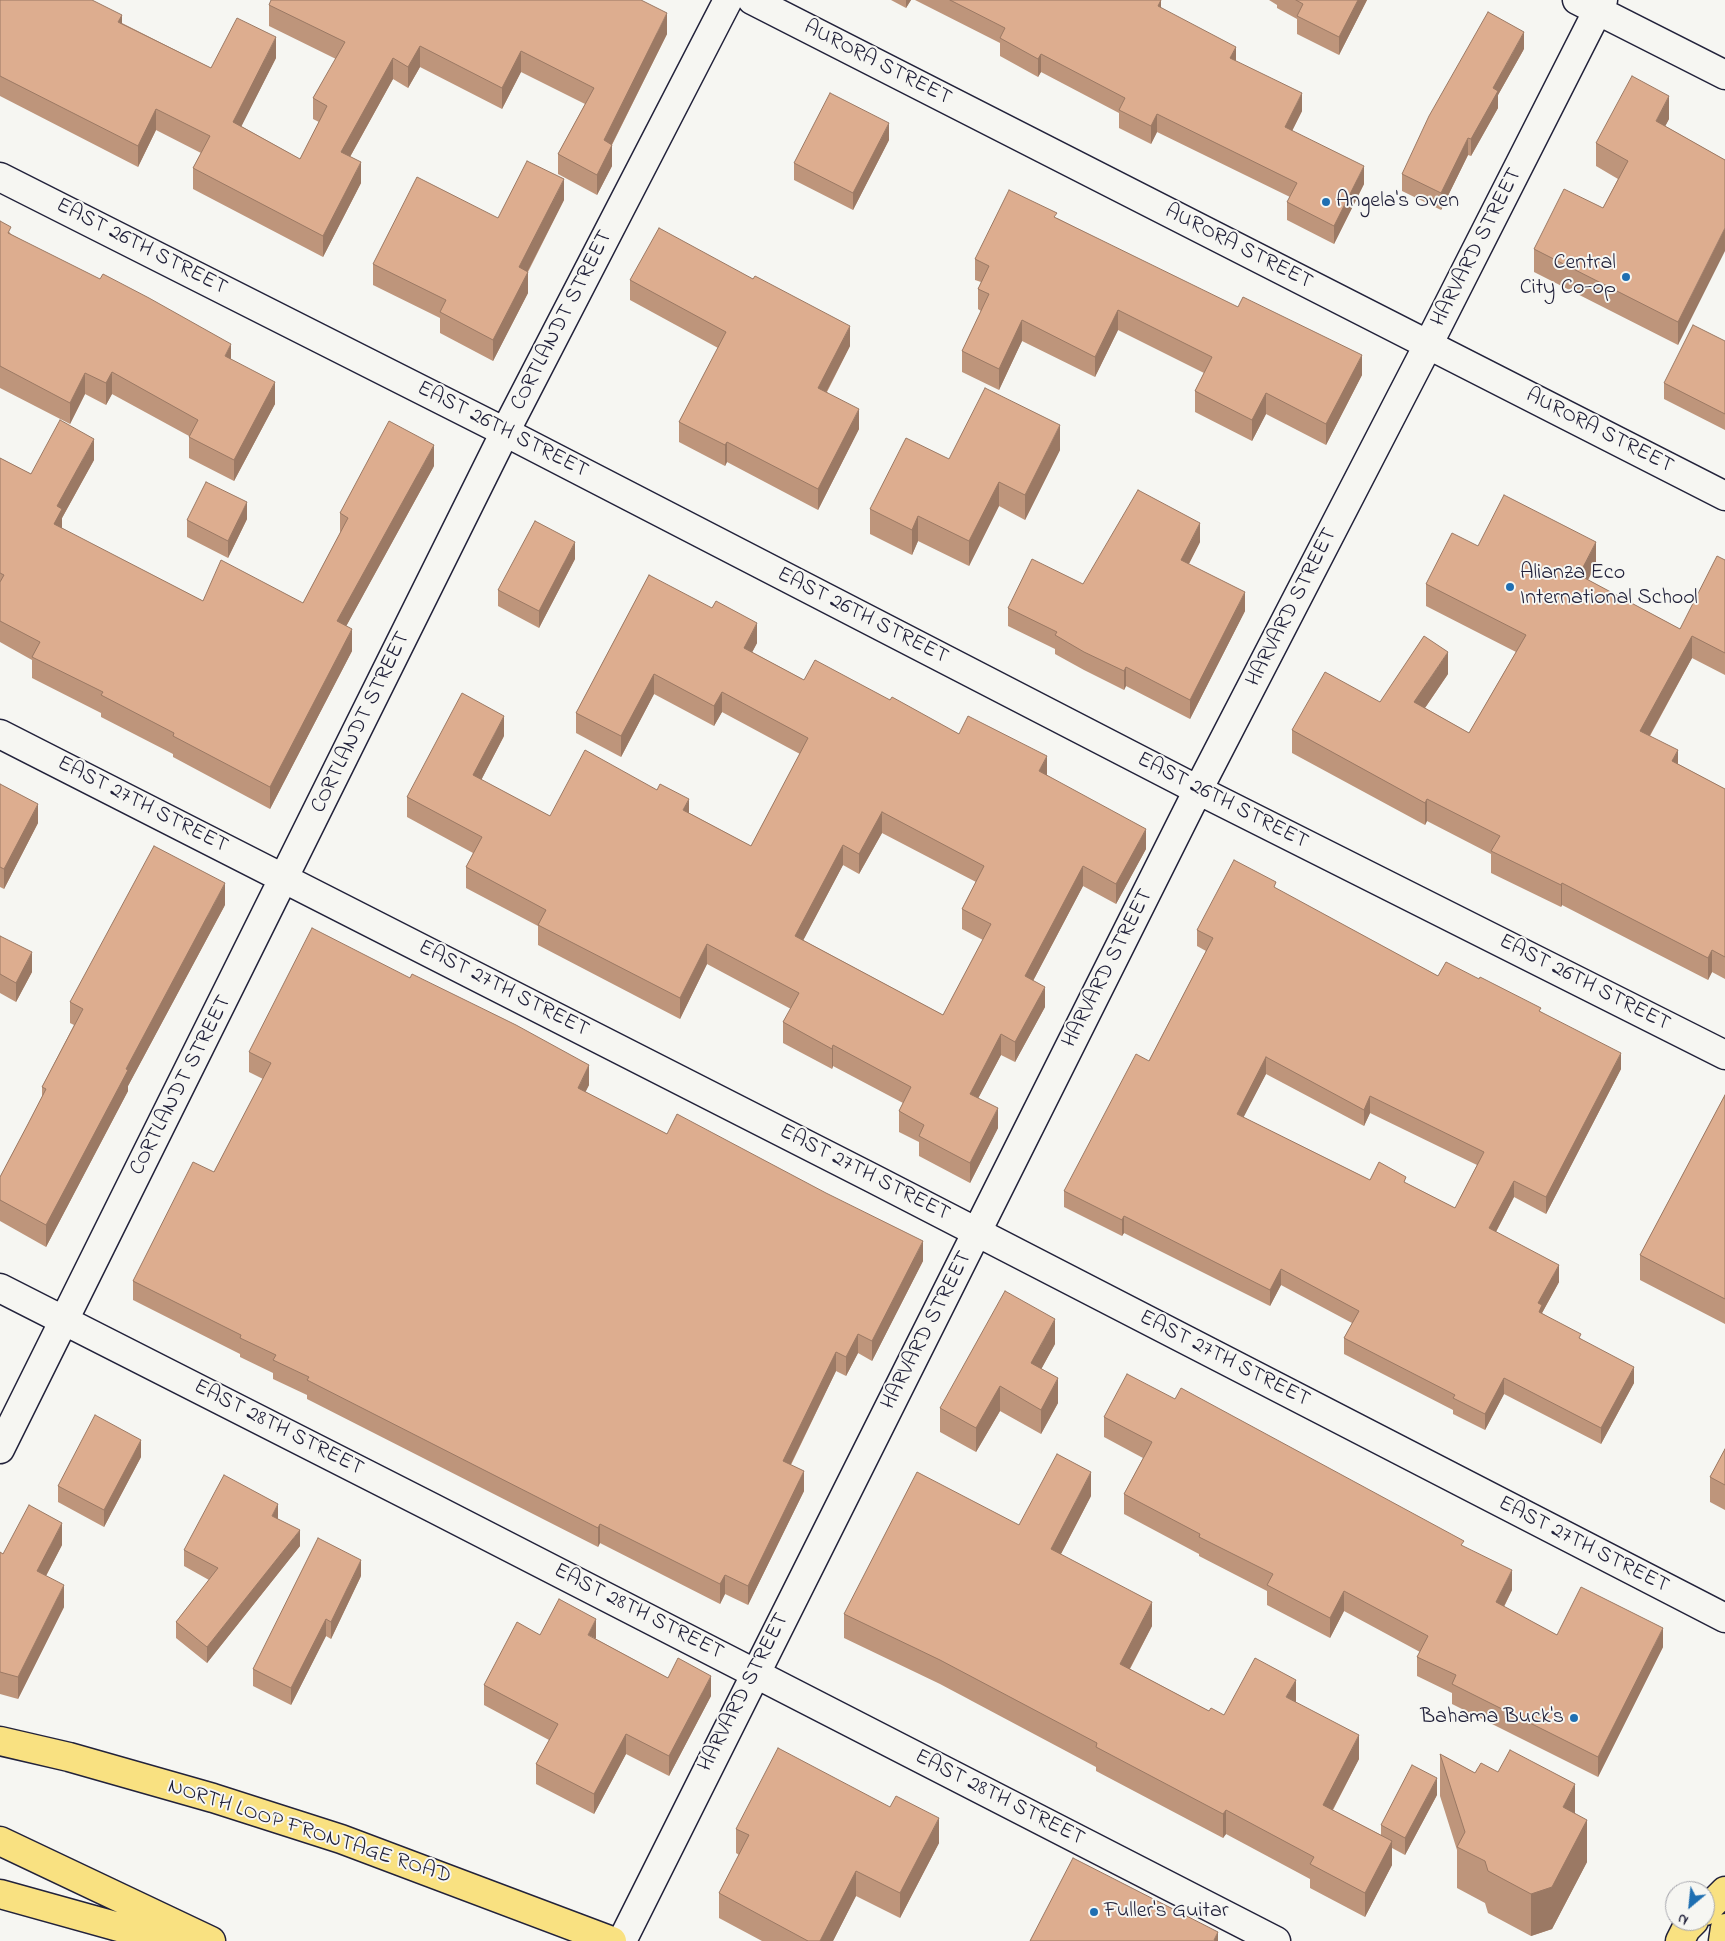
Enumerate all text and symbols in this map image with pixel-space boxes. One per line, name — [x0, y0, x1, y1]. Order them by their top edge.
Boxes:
street label: AURORA STREET — [799, 15, 955, 113]
street label: HARVARD STREET — [1427, 164, 1529, 332]
place label: Angela's Oven — [1336, 189, 1459, 215]
street label: EAST 26TH STREET — [51, 193, 231, 303]
marker: Angela's Oven — [1320, 196, 1332, 208]
street label: AURORA STREET — [1160, 199, 1316, 297]
street label: CORTLANDT STREET — [506, 227, 620, 415]
place label: Central City Co-op — [1520, 251, 1616, 302]
marker: Central City Co-op — [1620, 271, 1632, 283]
street label: EAST 26TH STREET — [412, 376, 592, 486]
street label: AURORA STREET — [1521, 383, 1677, 481]
street label: HARVARD STREET — [1242, 524, 1344, 692]
place label: Alianza Eco International School — [1520, 561, 1698, 612]
street label: EAST 26TH STREET — [772, 562, 952, 672]
marker: Alianza Eco International School — [1504, 581, 1516, 593]
street label: CORTLANDT STREET — [307, 628, 417, 818]
street label: EAST 26TH STREET — [1132, 747, 1312, 857]
street label: EAST 27TH STREET — [52, 752, 232, 860]
street label: HARVARD STREET — [1058, 885, 1160, 1053]
street label: EAST 26TH STREET — [1494, 929, 1674, 1039]
street label: EAST 27TH STREET — [413, 936, 593, 1044]
street label: CORTLANDT STREET — [125, 992, 239, 1180]
street label: EAST 27TH STREET — [774, 1120, 954, 1228]
street label: HARVARD STREET — [877, 1247, 979, 1415]
street label: EAST 27TH STREET — [1134, 1306, 1314, 1414]
street label: EAST 28TH STREET — [189, 1375, 367, 1483]
street label: EAST 27TH STREET — [1493, 1492, 1673, 1600]
street label: EAST 28TH STREET — [549, 1559, 727, 1667]
street label: HARVARD STREET — [694, 1609, 796, 1777]
place label: Bahama Buck's — [1420, 1705, 1564, 1731]
marker: Bahama Buck's — [1568, 1712, 1580, 1724]
street label: EAST 28TH STREET — [910, 1745, 1088, 1853]
street label: NORTH LOOP FRONTAGE ROAD — [164, 1775, 454, 1891]
north arrow — [1665, 1881, 1715, 1931]
place label: Fuller's Guitar — [1104, 1899, 1229, 1925]
marker: Fuller's Guitar — [1088, 1906, 1100, 1918]
text: N — [1674, 1907, 1692, 1930]

